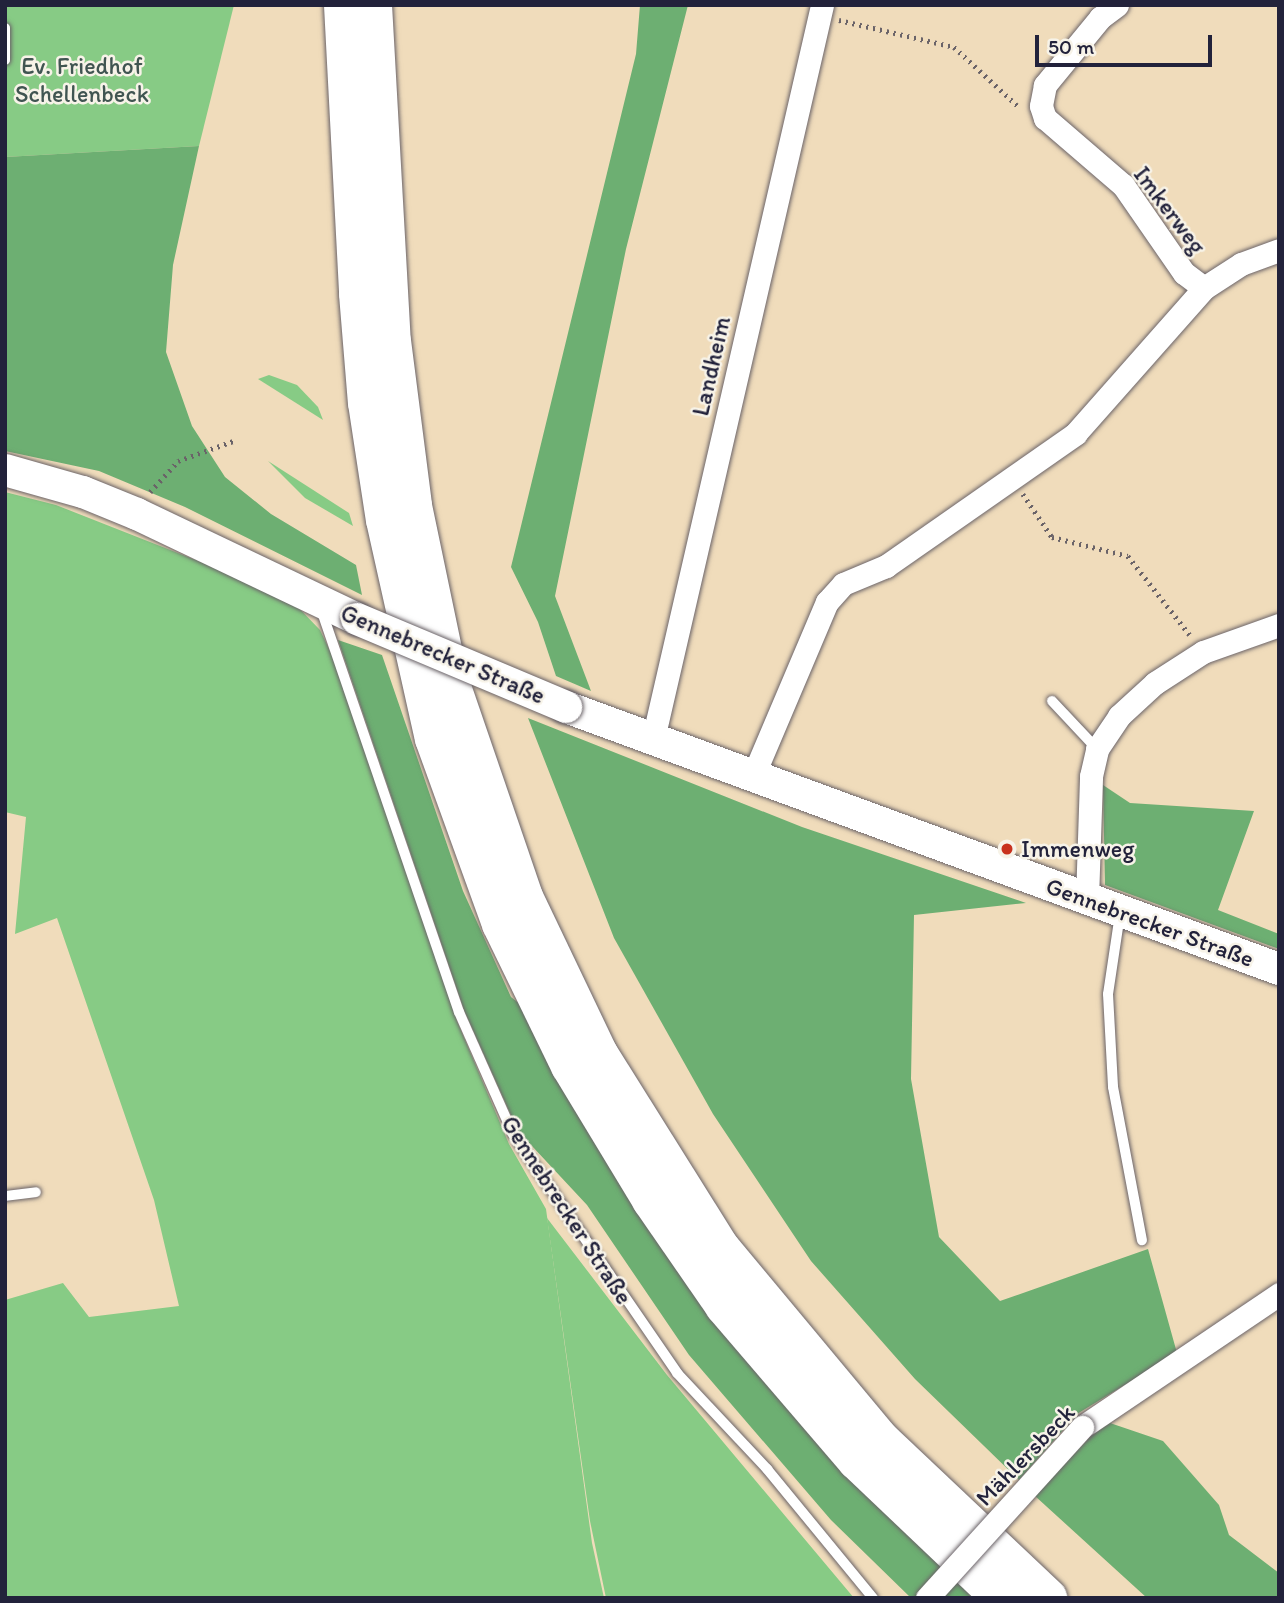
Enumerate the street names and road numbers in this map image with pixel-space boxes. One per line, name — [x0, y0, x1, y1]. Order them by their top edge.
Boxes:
street label: Imkerweg — [1128, 160, 1212, 260]
street label: Landheim — [686, 313, 736, 419]
street label: Gennebrecker Straße — [336, 598, 550, 710]
street label: Gennebrecker Straße — [1042, 871, 1258, 973]
street label: Gennebrecker Straße — [495, 1110, 639, 1310]
street label: Mählersbeck — [969, 1398, 1081, 1512]

